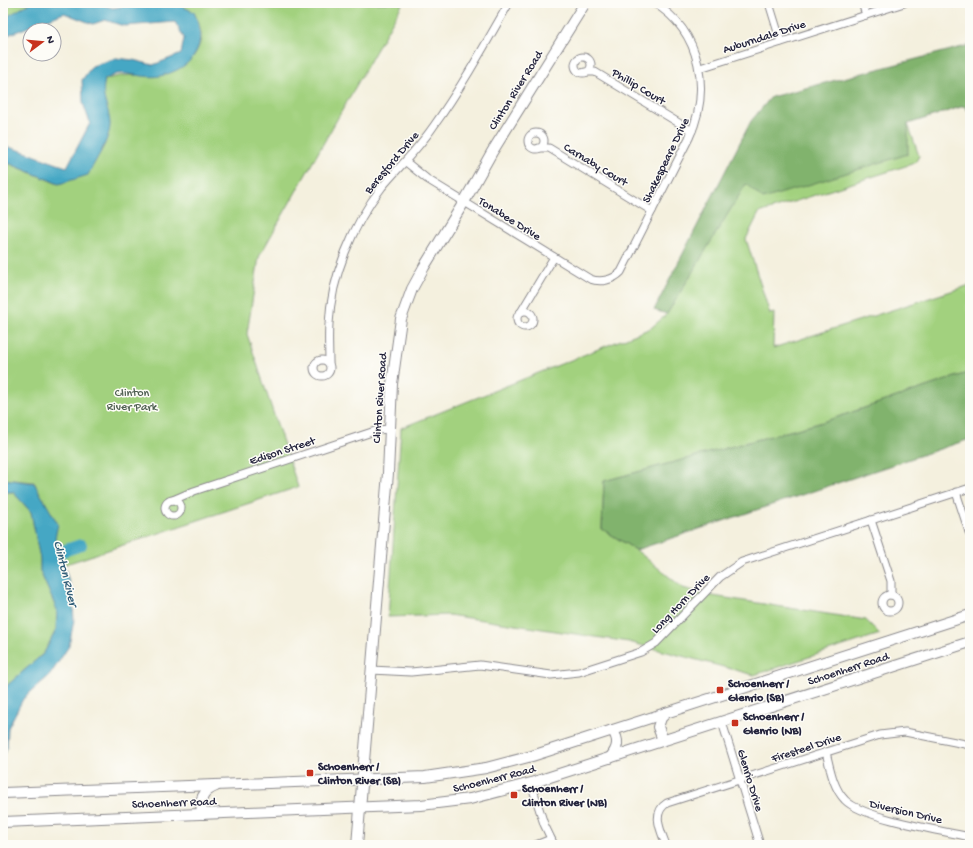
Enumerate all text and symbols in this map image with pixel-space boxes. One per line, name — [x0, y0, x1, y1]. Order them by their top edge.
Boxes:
street label: Auburndale Drive — [721, 18, 809, 58]
north arrow — [22, 22, 62, 62]
text: N — [43, 35, 56, 45]
street label: Clinton River Road — [487, 48, 547, 133]
street label: Phillip Court — [608, 66, 668, 110]
street label: Shakespeare Drive — [640, 115, 694, 206]
street label: Beresford Drive — [362, 129, 423, 198]
street label: Carnaby Court — [560, 141, 631, 191]
street label: Tonabee Drive — [474, 194, 543, 245]
street label: Clinton River Road — [371, 351, 391, 444]
park label: Clinton River Park — [107, 387, 159, 415]
street label: Edison Street — [248, 434, 318, 469]
water label: Clinton River — [49, 539, 81, 610]
street label: Long Horn Drive — [649, 571, 714, 637]
street label: Schoenherr Road — [806, 650, 892, 690]
place label: Schoenherr / Glenrio (SB) — [728, 678, 790, 706]
marker: Schoenherr / Glenrio (SB) — [715, 685, 725, 695]
place label: Schoenherr / Glenrio (NB) — [743, 711, 805, 739]
marker: Schoenherr / Glenrio (NB) — [730, 718, 740, 728]
street label: Firesteel Drive — [769, 731, 844, 767]
street label: Glenrio Drive — [733, 748, 765, 814]
place label: Schoenherr / Clinton River (SB) — [317, 761, 401, 789]
street label: Schoenherr Road — [452, 763, 538, 797]
marker: Schoenherr / Clinton River (SB) — [305, 768, 315, 778]
place label: Schoenherr / Clinton River (NB) — [521, 783, 607, 811]
marker: Schoenherr / Clinton River (NB) — [509, 790, 519, 800]
street label: Schoenherr Road — [132, 795, 217, 812]
street label: Diversion Drive — [867, 798, 944, 828]

